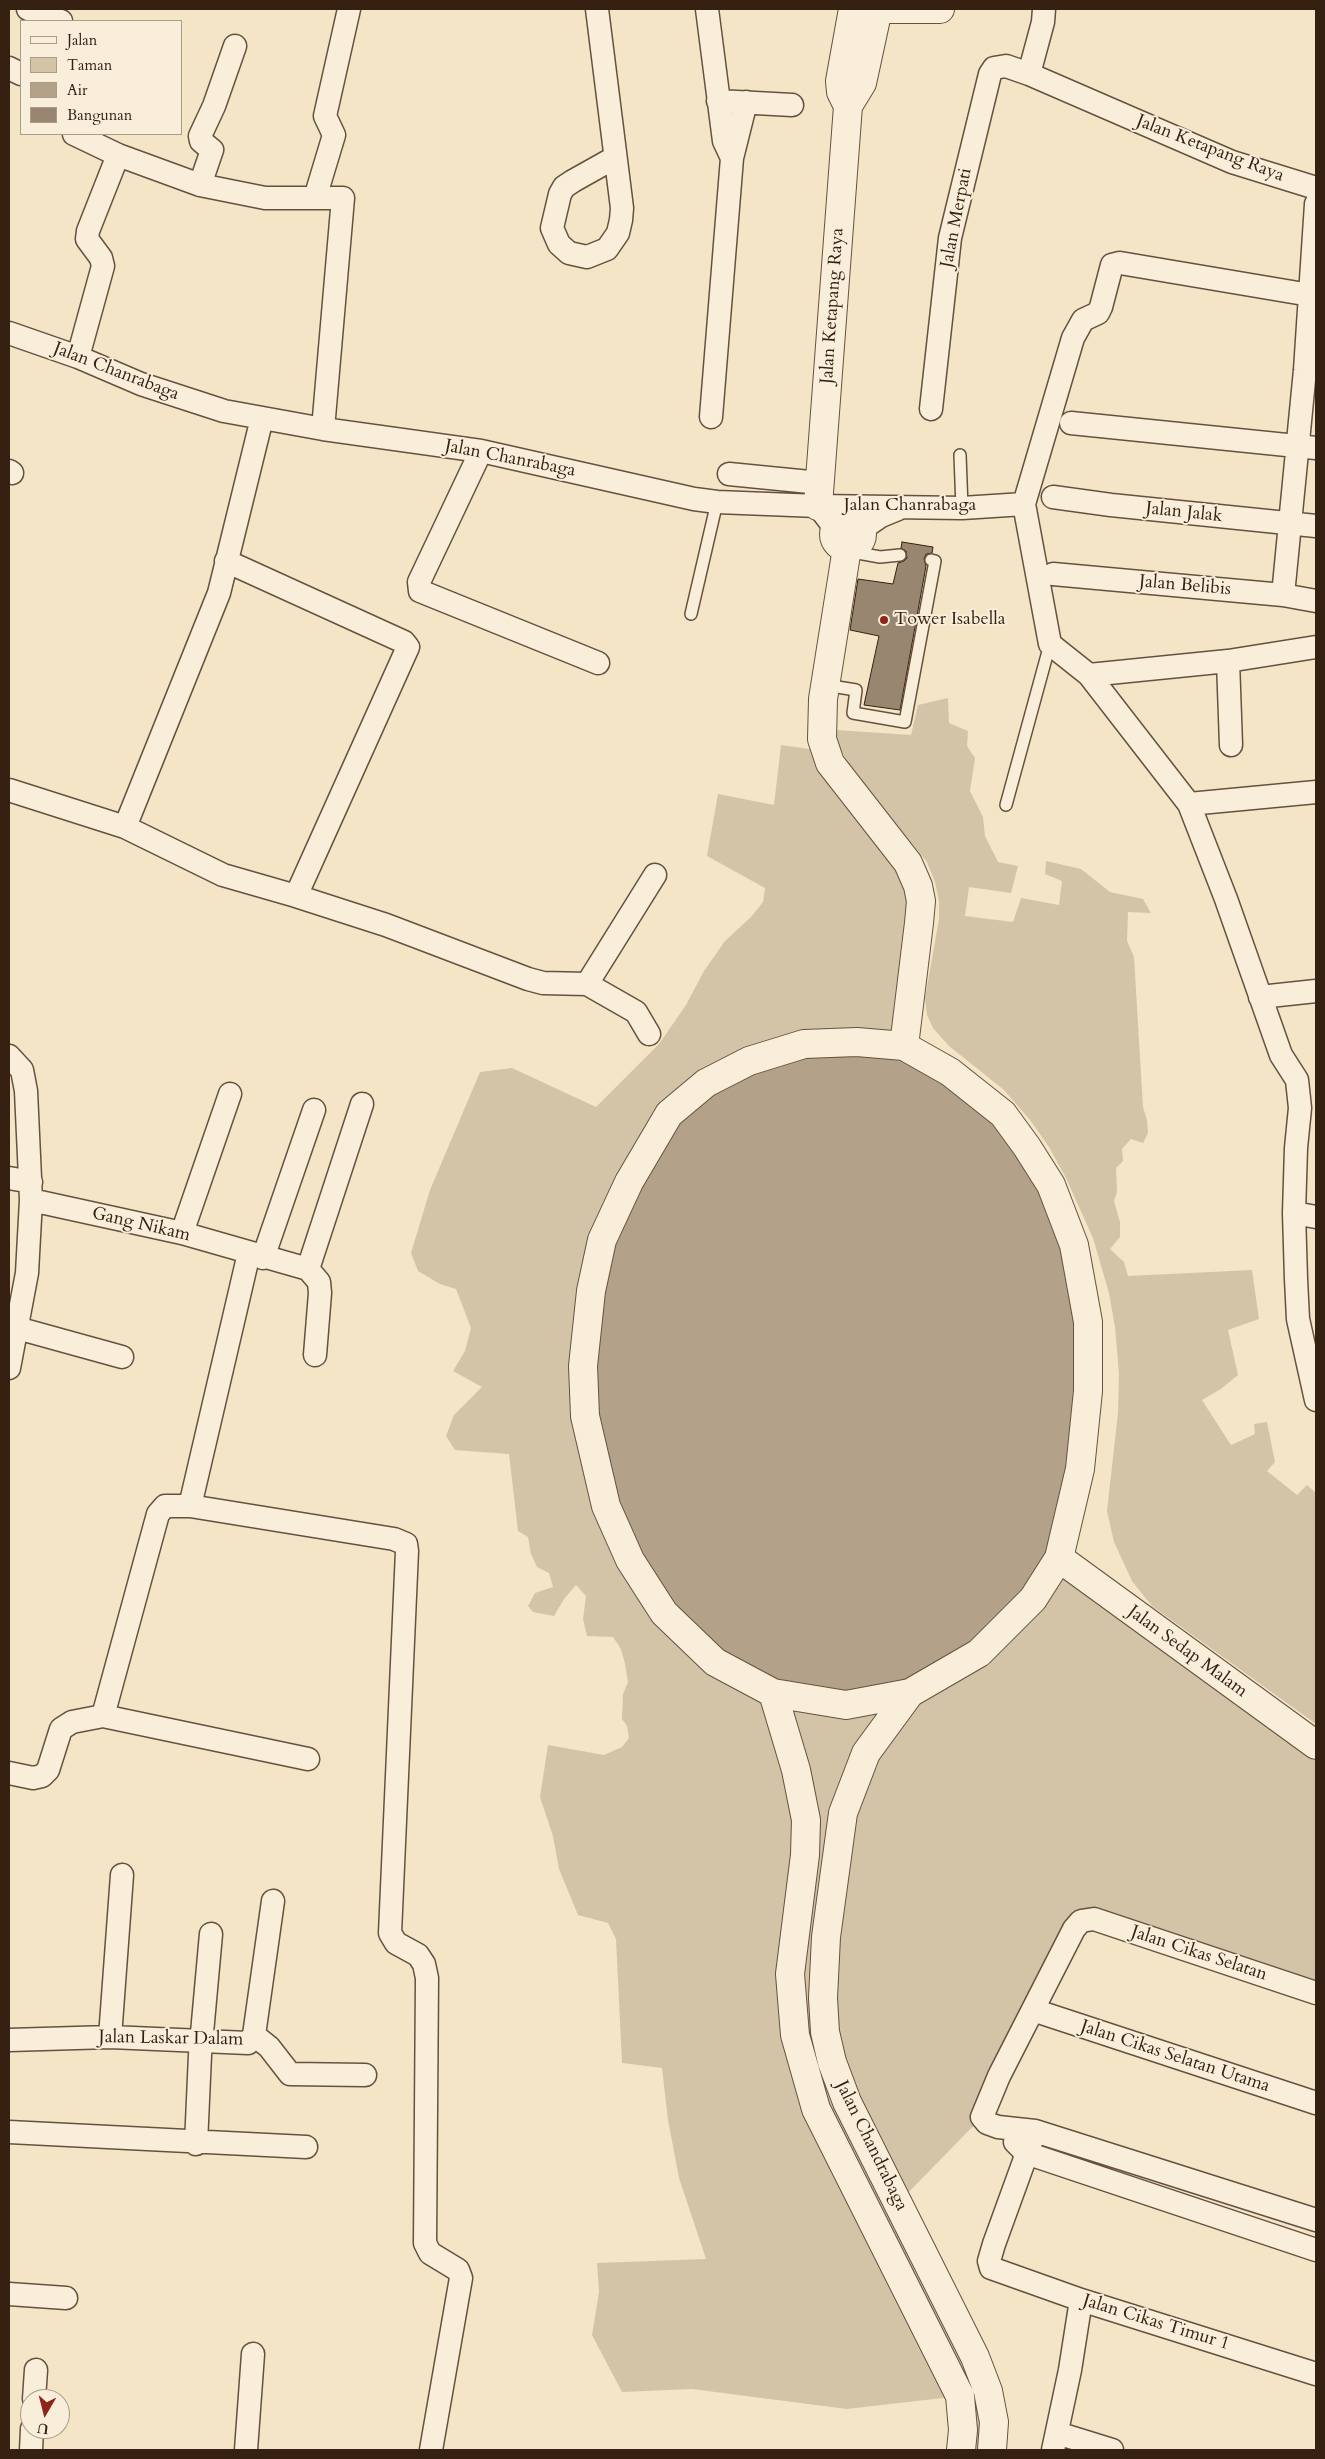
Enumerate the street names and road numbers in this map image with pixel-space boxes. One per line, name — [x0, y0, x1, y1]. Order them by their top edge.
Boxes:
street label: Jalan Ketapang Raya — [1133, 111, 1287, 187]
street label: Jalan Merpati — [937, 166, 977, 270]
street label: Jalan Ketapang Raya — [817, 227, 849, 385]
street label: Jalan Chanrabaga — [50, 338, 182, 406]
street label: Jalan Chanrabaga — [443, 436, 577, 482]
street label: Jalan Chanrabaga — [844, 495, 976, 517]
street label: Jalan Jalak — [1145, 498, 1223, 528]
street label: Jalan Belibis — [1138, 571, 1232, 601]
street label: Gang Nikam — [90, 1203, 192, 1247]
street label: Jalan Sedap Malam — [1123, 1601, 1251, 1703]
street label: Jalan Cikas Selatan — [1128, 1922, 1270, 1986]
street label: Jalan Cikas Selatan Utama — [1078, 2016, 1272, 2098]
street label: Jalan Laskar Dalam — [98, 2027, 244, 2051]
street label: Jalan Chandrabaga — [830, 2077, 912, 2215]
street label: Jalan Cikas Timur 1 — [1080, 2290, 1232, 2356]

